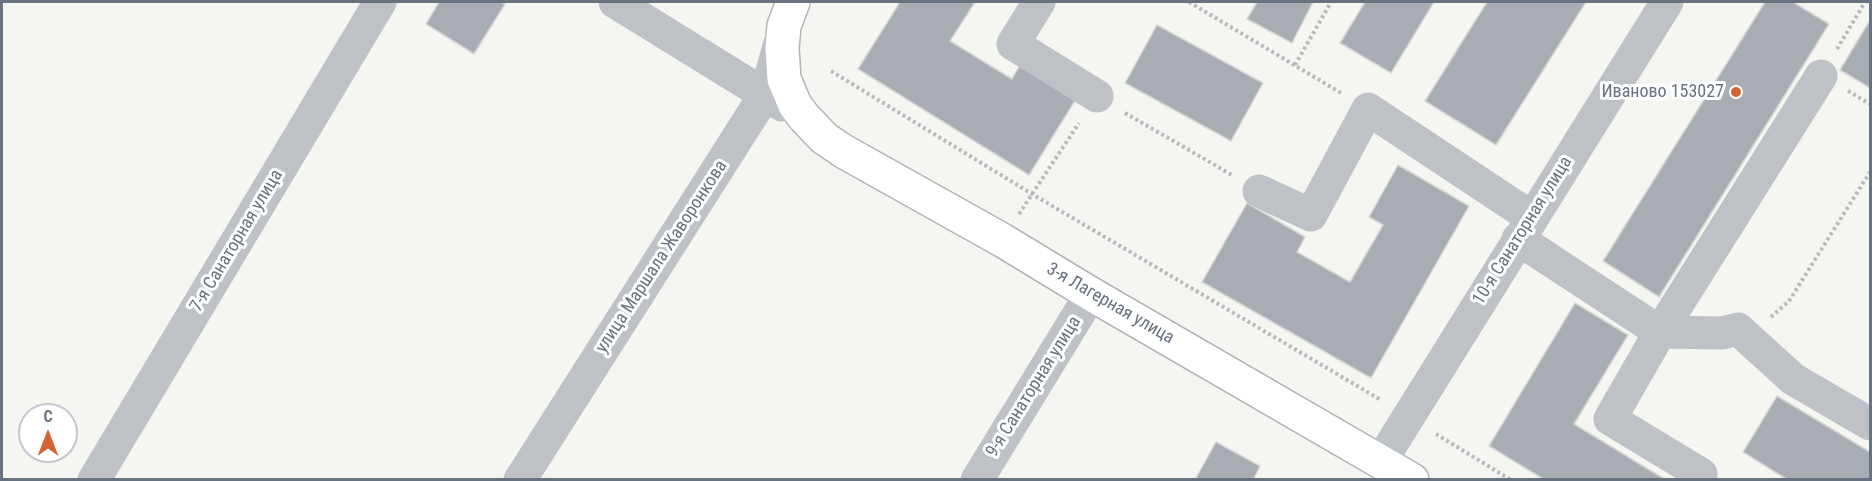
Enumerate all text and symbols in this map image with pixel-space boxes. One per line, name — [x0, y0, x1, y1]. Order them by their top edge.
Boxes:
place label: Иваново 153027 — [1601, 81, 1724, 103]
marker: Иваново 153027 — [1729, 85, 1743, 99]
street label: 10-я Санаторная улица — [1469, 153, 1577, 309]
street label: улица Маршала Жаворонкова — [592, 157, 732, 357]
street label: 7-я Санаторная улица — [186, 166, 288, 316]
street label: 3-я Лагерная улица — [1042, 259, 1178, 349]
street label: 9-я Санаторная улица — [982, 313, 1086, 461]
north arrow — [18, 403, 78, 463]
text: С — [43, 407, 53, 426]

